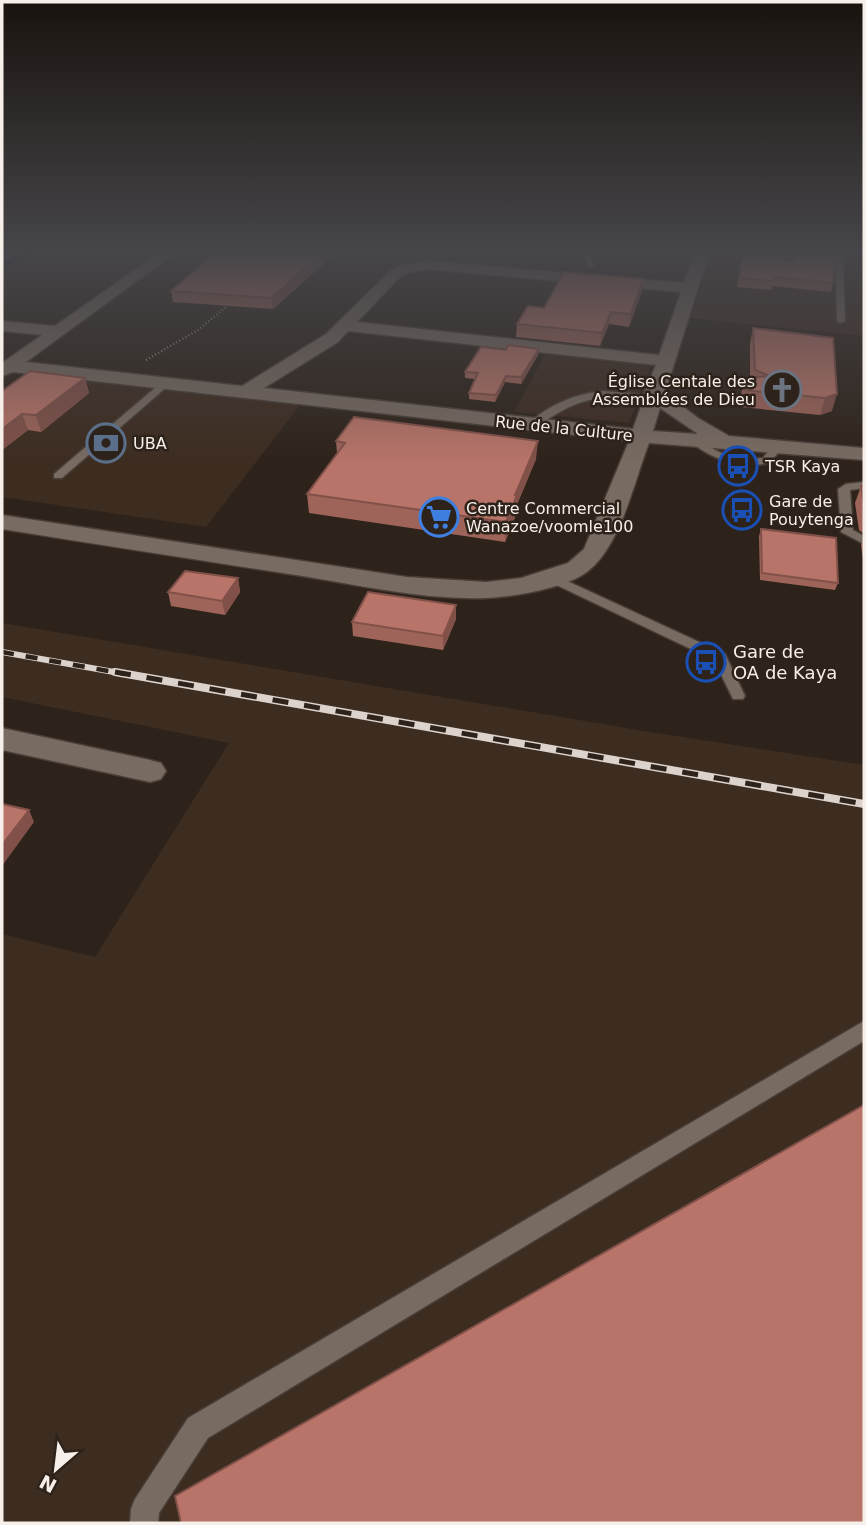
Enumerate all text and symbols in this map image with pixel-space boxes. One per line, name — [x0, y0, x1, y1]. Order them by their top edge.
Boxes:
church icon: Église Centale des Assemblées de Dieu — [761, 369, 803, 411]
place label: Église Centale des Assemblées de Dieu — [592, 372, 755, 409]
street label: Rue de la Culture — [494, 412, 634, 445]
bank icon: UBA — [85, 422, 127, 464]
place label: UBA — [133, 434, 167, 453]
bus stop icon: TSR Kaya — [717, 445, 759, 487]
place label: TSR Kaya — [764, 457, 840, 476]
bus stop icon: Gare de Pouytenga — [721, 489, 763, 531]
place label: Gare de Pouytenga — [769, 492, 854, 529]
supermarket icon: Centre Commercial Wanazoe/voomle100 — [418, 496, 460, 538]
place label: Centre Commercial Wanazoe/voomle100 — [466, 499, 633, 536]
bus stop icon: Gare de OA de Kaya — [685, 641, 727, 683]
place label: Gare de OA de Kaya — [733, 641, 837, 683]
north arrow — [21, 1434, 91, 1504]
text: N — [36, 1471, 60, 1497]

